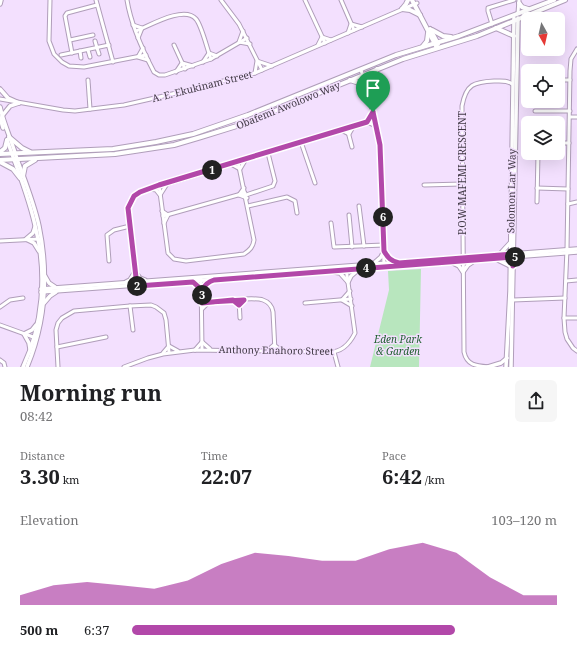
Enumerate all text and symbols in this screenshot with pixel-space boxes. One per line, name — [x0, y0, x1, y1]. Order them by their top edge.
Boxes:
north arrow — [521, 12, 565, 56]
map controls — [521, 12, 565, 160]
button: locate — [521, 64, 565, 108]
street label: A. E. Ekukinam Street — [150, 67, 254, 105]
pin — [356, 71, 390, 112]
icon: arrive — [362, 77, 384, 99]
street label: Obafemi Awolowo Way — [234, 78, 343, 132]
street label: P.O.W MAFEMI CRESCENT — [455, 111, 469, 235]
button: layers — [521, 116, 565, 160]
street label: Solomon Lar Way — [503, 148, 519, 233]
pin: 1 — [202, 160, 222, 180]
text: 1 — [209, 162, 215, 177]
pin: 6 — [373, 207, 393, 227]
text: 6 — [380, 209, 386, 224]
pin: 5 — [505, 247, 525, 267]
text: 5 — [512, 249, 518, 264]
pin: 4 — [356, 258, 376, 278]
text: 4 — [363, 260, 369, 275]
pin: 2 — [127, 276, 147, 296]
text: 2 — [134, 278, 140, 293]
pin: 3 — [192, 285, 212, 305]
text: 3 — [199, 287, 205, 302]
park label: Eden Park & Garden — [373, 332, 422, 358]
street label: Anthony Enahoro Street — [218, 342, 334, 358]
text: Morning run — [20, 377, 162, 407]
button: share — [515, 380, 557, 422]
text: 08:42 — [20, 407, 53, 425]
text: Distance — [20, 448, 65, 463]
text: Time — [201, 448, 228, 463]
text: Pace — [382, 448, 406, 463]
text: 3.30 — [20, 463, 60, 490]
text: 22:07 — [201, 463, 252, 490]
text: 6:42 — [382, 463, 422, 490]
text: km — [60, 472, 79, 487]
text: /km — [422, 472, 445, 487]
text: Elevation — [20, 511, 79, 529]
text: 103–120 m — [491, 511, 557, 529]
text: 500 m — [20, 621, 58, 639]
text: 6:37 — [84, 621, 110, 639]

